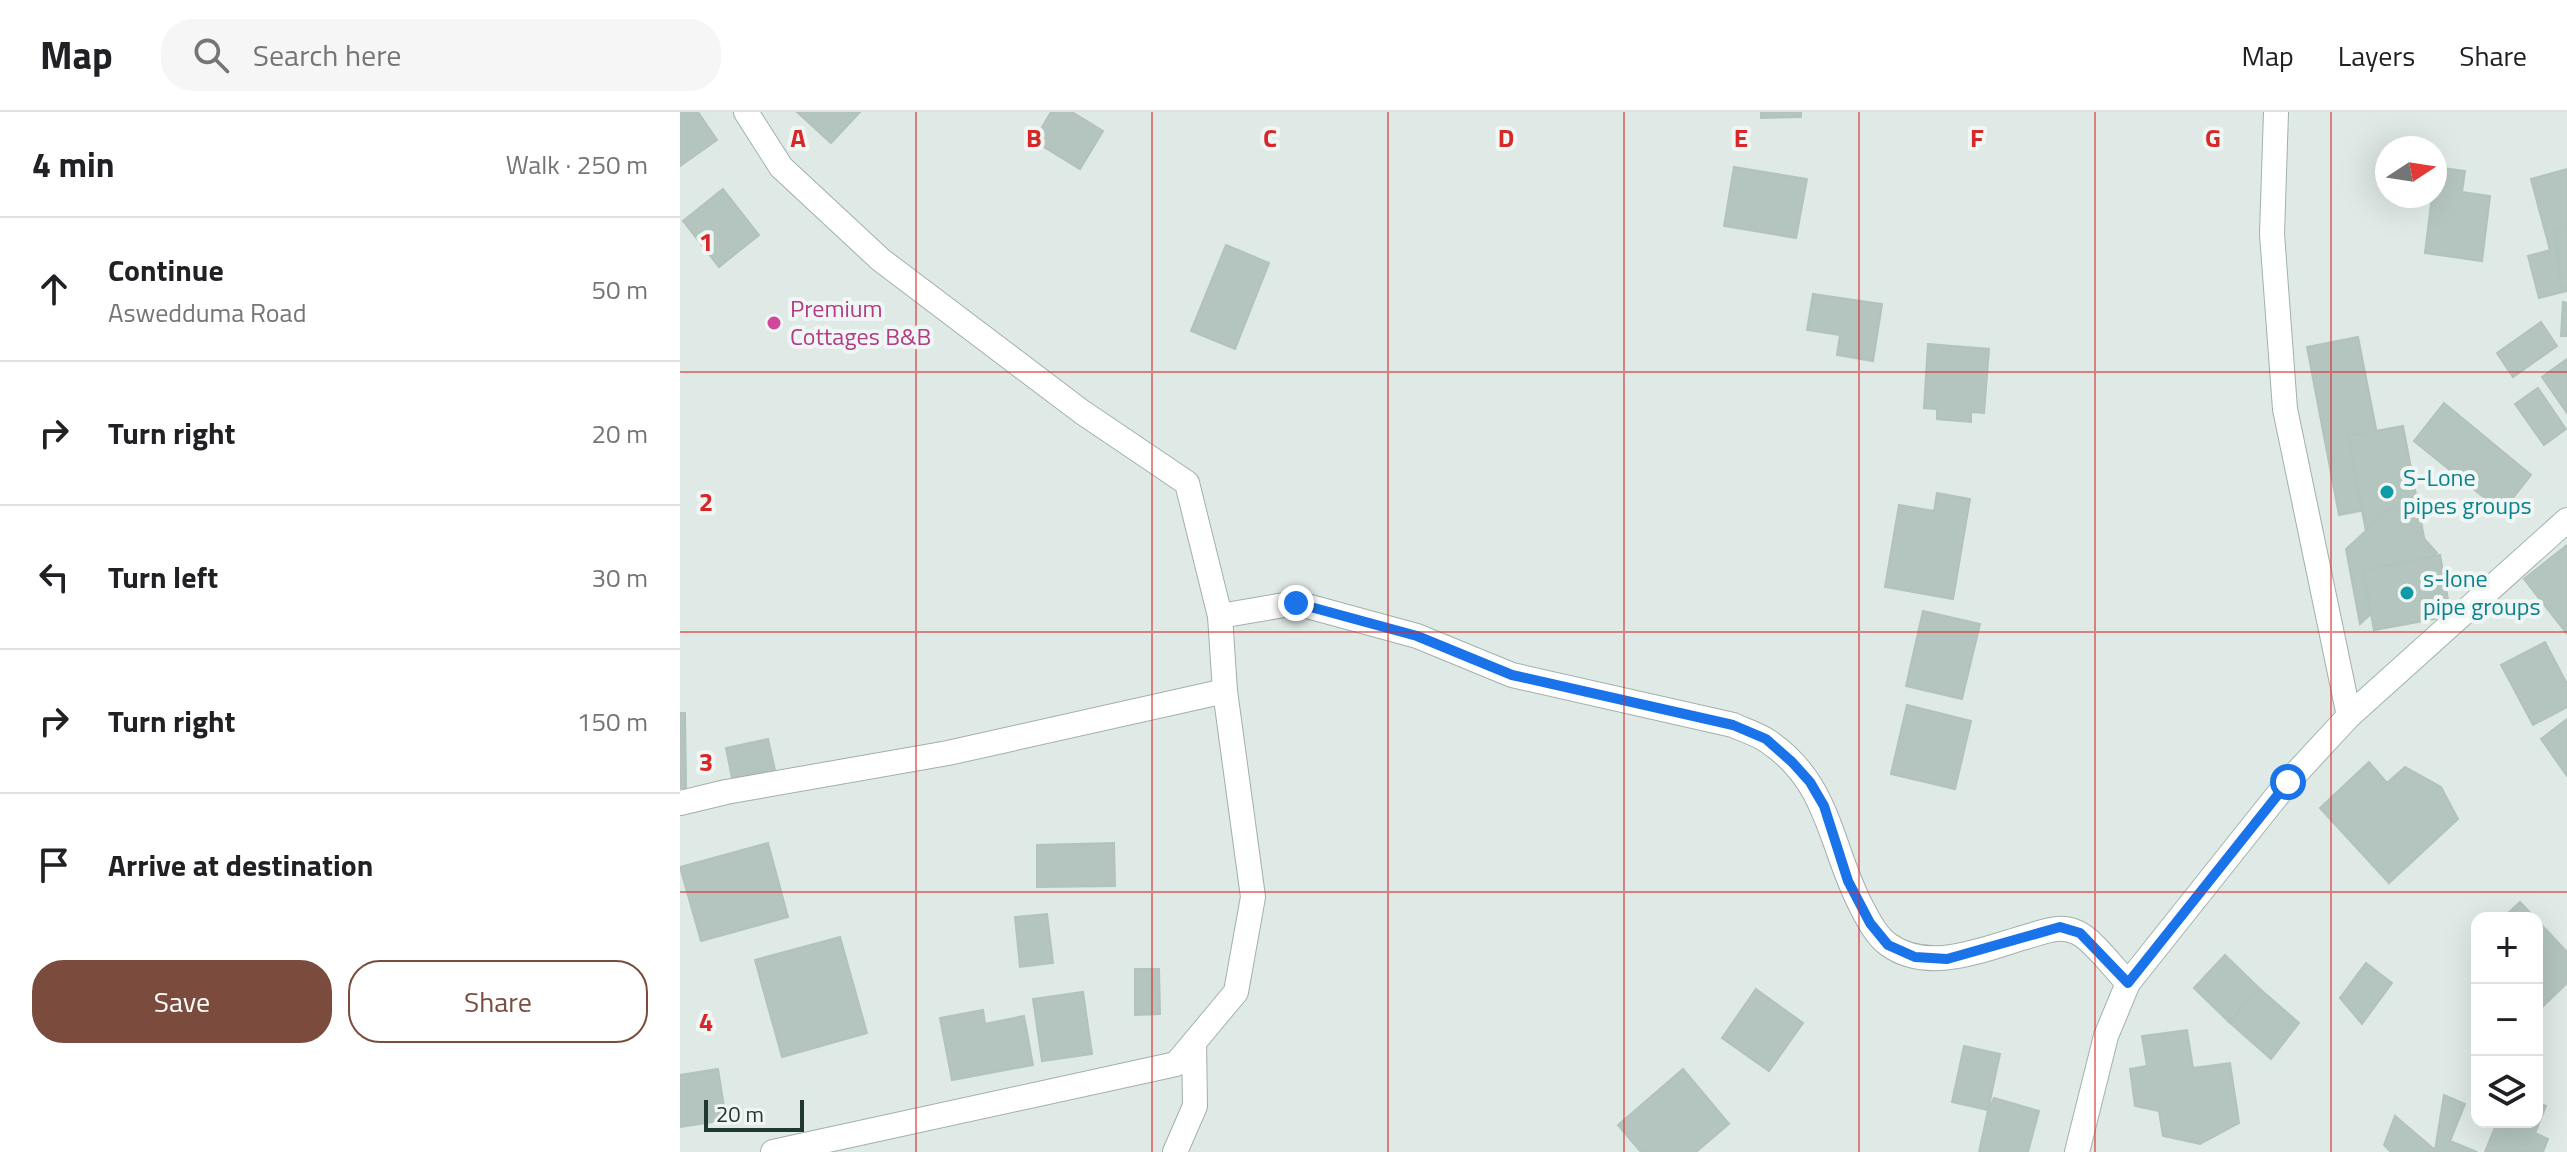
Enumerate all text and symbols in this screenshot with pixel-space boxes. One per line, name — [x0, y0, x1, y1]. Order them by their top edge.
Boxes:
search box — [161, 19, 721, 91]
text: Map — [40, 26, 113, 84]
text: Search here — [253, 32, 402, 78]
icon: search — [189, 33, 233, 77]
text: Map — [2241, 34, 2294, 77]
text: Layers — [2338, 34, 2415, 77]
text: Share — [2459, 34, 2527, 77]
text: A — [790, 118, 806, 157]
text: B — [1026, 118, 1042, 157]
text: C — [1263, 118, 1277, 157]
text: D — [1498, 118, 1514, 157]
text: E — [1734, 118, 1748, 157]
text: F — [1970, 118, 1984, 157]
text: G — [2205, 118, 2221, 157]
north arrow — [2375, 136, 2447, 208]
text: 4 min — [32, 138, 115, 190]
text: Walk · 250 m — [506, 145, 648, 184]
text: 1 — [699, 222, 713, 261]
text: Continue — [108, 247, 224, 293]
icon: ahead — [32, 267, 76, 311]
text: 50 m — [591, 270, 648, 309]
place label: Premium Cottages B&B — [790, 290, 931, 354]
text: Aswedduma Road — [108, 293, 306, 332]
marker: Premium Cottages B&B — [765, 314, 783, 332]
text: Turn right — [108, 410, 236, 456]
icon: right — [32, 411, 76, 455]
text: 20 m — [591, 414, 648, 453]
place label: S-Lone pipes groups — [2403, 459, 2532, 523]
text: 2 — [699, 482, 713, 521]
marker: S-Lone pipes groups — [2378, 483, 2396, 501]
text: Turn left — [108, 554, 218, 600]
icon: left — [32, 555, 76, 599]
text: 30 m — [591, 558, 648, 597]
place label: s-lone pipe groups — [2423, 560, 2541, 624]
marker: s-lone pipe groups — [2398, 584, 2416, 602]
route end — [1278, 585, 1314, 621]
text: Turn right — [108, 698, 236, 744]
icon: right — [32, 699, 76, 743]
text: 150 m — [577, 702, 648, 741]
text: 3 — [699, 742, 713, 781]
route start — [2270, 764, 2306, 800]
text: Arrive at destination — [108, 842, 373, 888]
icon: arrive — [32, 843, 76, 887]
map controls — [2471, 912, 2543, 1128]
button: + — [2471, 912, 2543, 984]
button: Save — [32, 960, 332, 1043]
button: Share — [348, 960, 648, 1043]
button: − — [2471, 984, 2543, 1056]
text: 4 — [699, 1002, 713, 1041]
button: layers — [2471, 1056, 2543, 1128]
scale bar — [704, 1096, 804, 1132]
text: 20 m — [716, 1097, 764, 1131]

